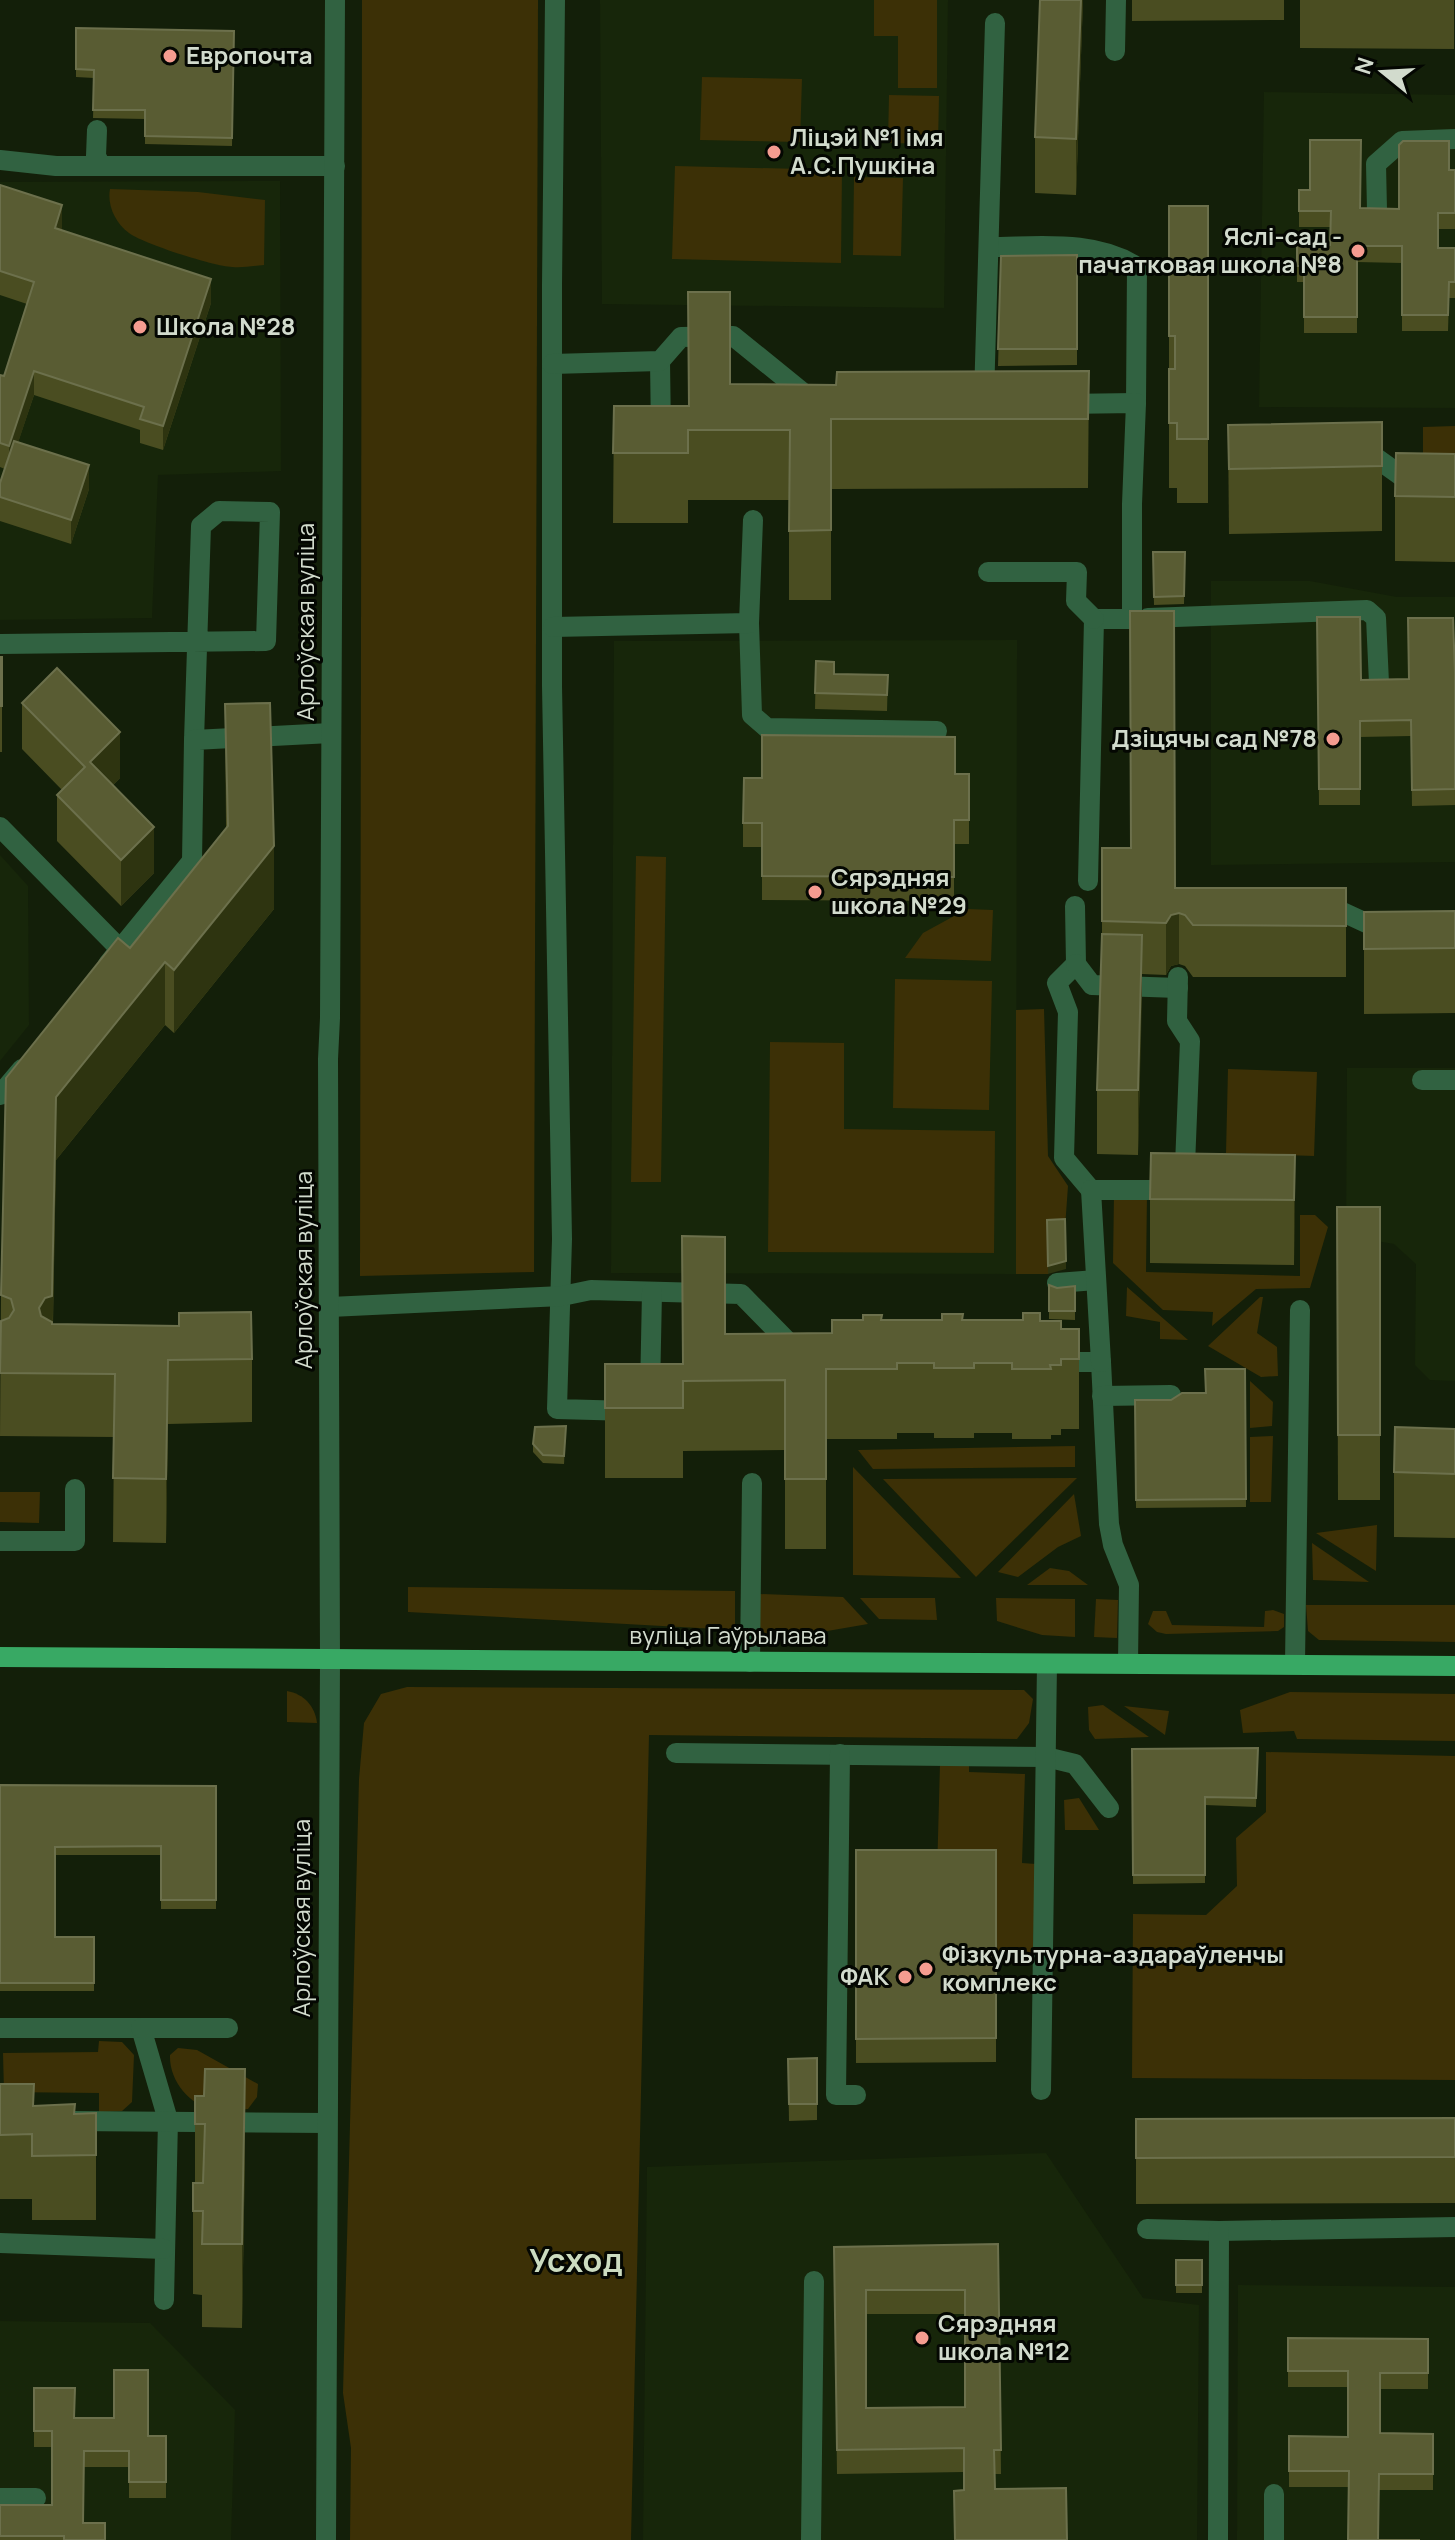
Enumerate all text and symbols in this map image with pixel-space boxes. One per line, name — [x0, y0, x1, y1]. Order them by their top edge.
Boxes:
north arrow — [1343, 32, 1423, 112]
place label: Европочта — [186, 38, 313, 71]
marker: Европочта — [161, 47, 179, 65]
text: N — [1347, 54, 1381, 78]
place label: Ліцэй №1 імя А.С.Пушкіна — [790, 120, 944, 181]
marker: Ліцэй №1 імя А.С.Пушкіна — [765, 143, 783, 161]
place label: Яслі-сад - пачатковая школа №8 — [1078, 219, 1342, 280]
marker: Яслі-сад - пачатковая школа №8 — [1349, 242, 1367, 260]
place label: Школа №28 — [156, 309, 296, 342]
marker: Школа №28 — [131, 318, 149, 336]
street label: Арлоўская вуліца — [288, 523, 321, 721]
place label: Дзіцячы сад №78 — [1112, 721, 1317, 754]
marker: Дзіцячы сад №78 — [1324, 730, 1342, 748]
place label: Сярэдняя школа №29 — [831, 860, 967, 921]
marker: Сярэдняя школа №29 — [806, 883, 824, 901]
street label: Арлоўская вуліца — [286, 1171, 319, 1369]
street label: вуліца Гаўрылава — [629, 1618, 827, 1651]
street label: Арлоўская вуліца — [284, 1819, 317, 2017]
place label: Фізкультурна-аздараўленчы комплекс — [942, 1937, 1284, 1998]
place label: ФАК — [840, 1959, 889, 1992]
marker: Фізкультурна-аздараўленчы комплекс — [917, 1960, 935, 1978]
marker: ФАК — [896, 1968, 914, 1986]
district label: Усход — [529, 2238, 623, 2282]
place label: Сярэдняя школа №12 — [938, 2306, 1070, 2367]
marker: Сярэдняя школа №12 — [913, 2329, 931, 2347]

